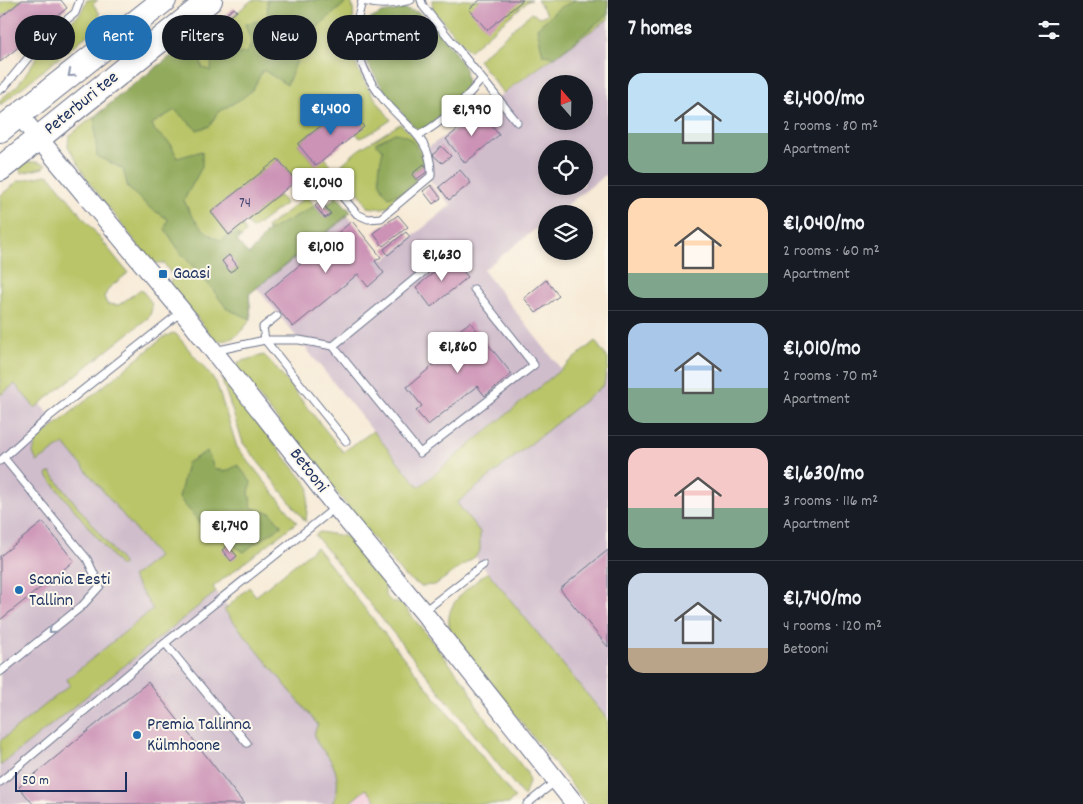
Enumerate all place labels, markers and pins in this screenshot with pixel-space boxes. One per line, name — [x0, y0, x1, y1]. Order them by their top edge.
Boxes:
pin: €1,400 — [290, 94, 372, 136]
pin: €1,990 — [431, 94, 513, 137]
pin: €1,040 — [282, 168, 364, 210]
pin: €1,010 — [285, 232, 367, 274]
pin: €1,630 — [401, 240, 483, 282]
place label: Gaasi — [173, 262, 210, 287]
marker: Gaasi — [157, 268, 169, 280]
pin: €1,860 — [417, 332, 499, 374]
pin: €1,740 — [189, 510, 271, 553]
place label: Scania Eesti Tallinn — [29, 568, 110, 614]
marker: Scania Eesti Tallinn — [13, 584, 25, 596]
place label: Premia Tallinna Külmhoone — [147, 713, 251, 759]
marker: Premia Tallinna Külmhoone — [131, 729, 143, 741]

